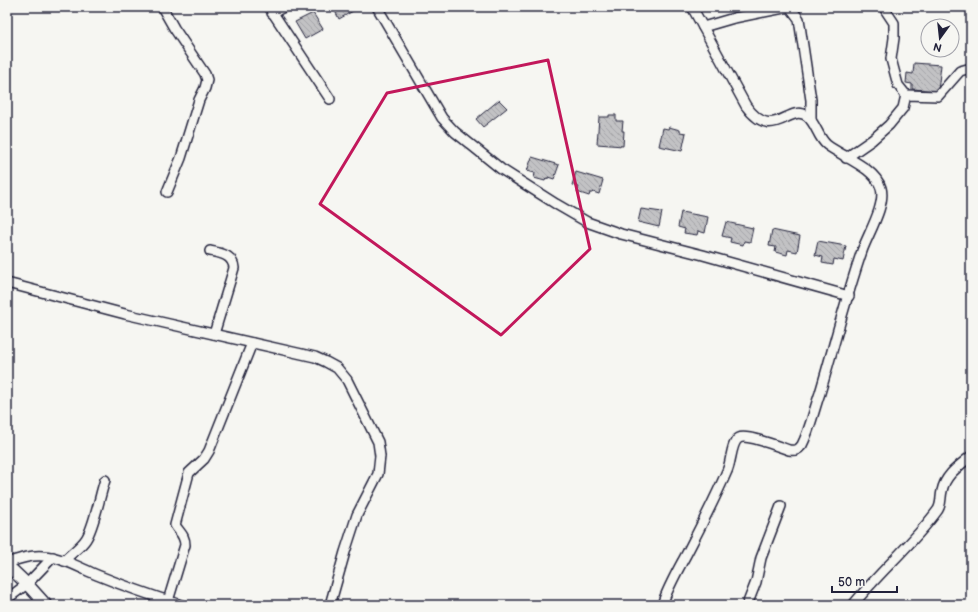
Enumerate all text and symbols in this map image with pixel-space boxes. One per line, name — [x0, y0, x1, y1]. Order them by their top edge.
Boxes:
north arrow — [920, 18, 960, 58]
text: N — [932, 40, 943, 55]
scale bar — [832, 568, 897, 594]
text: 50 m — [838, 575, 865, 590]

